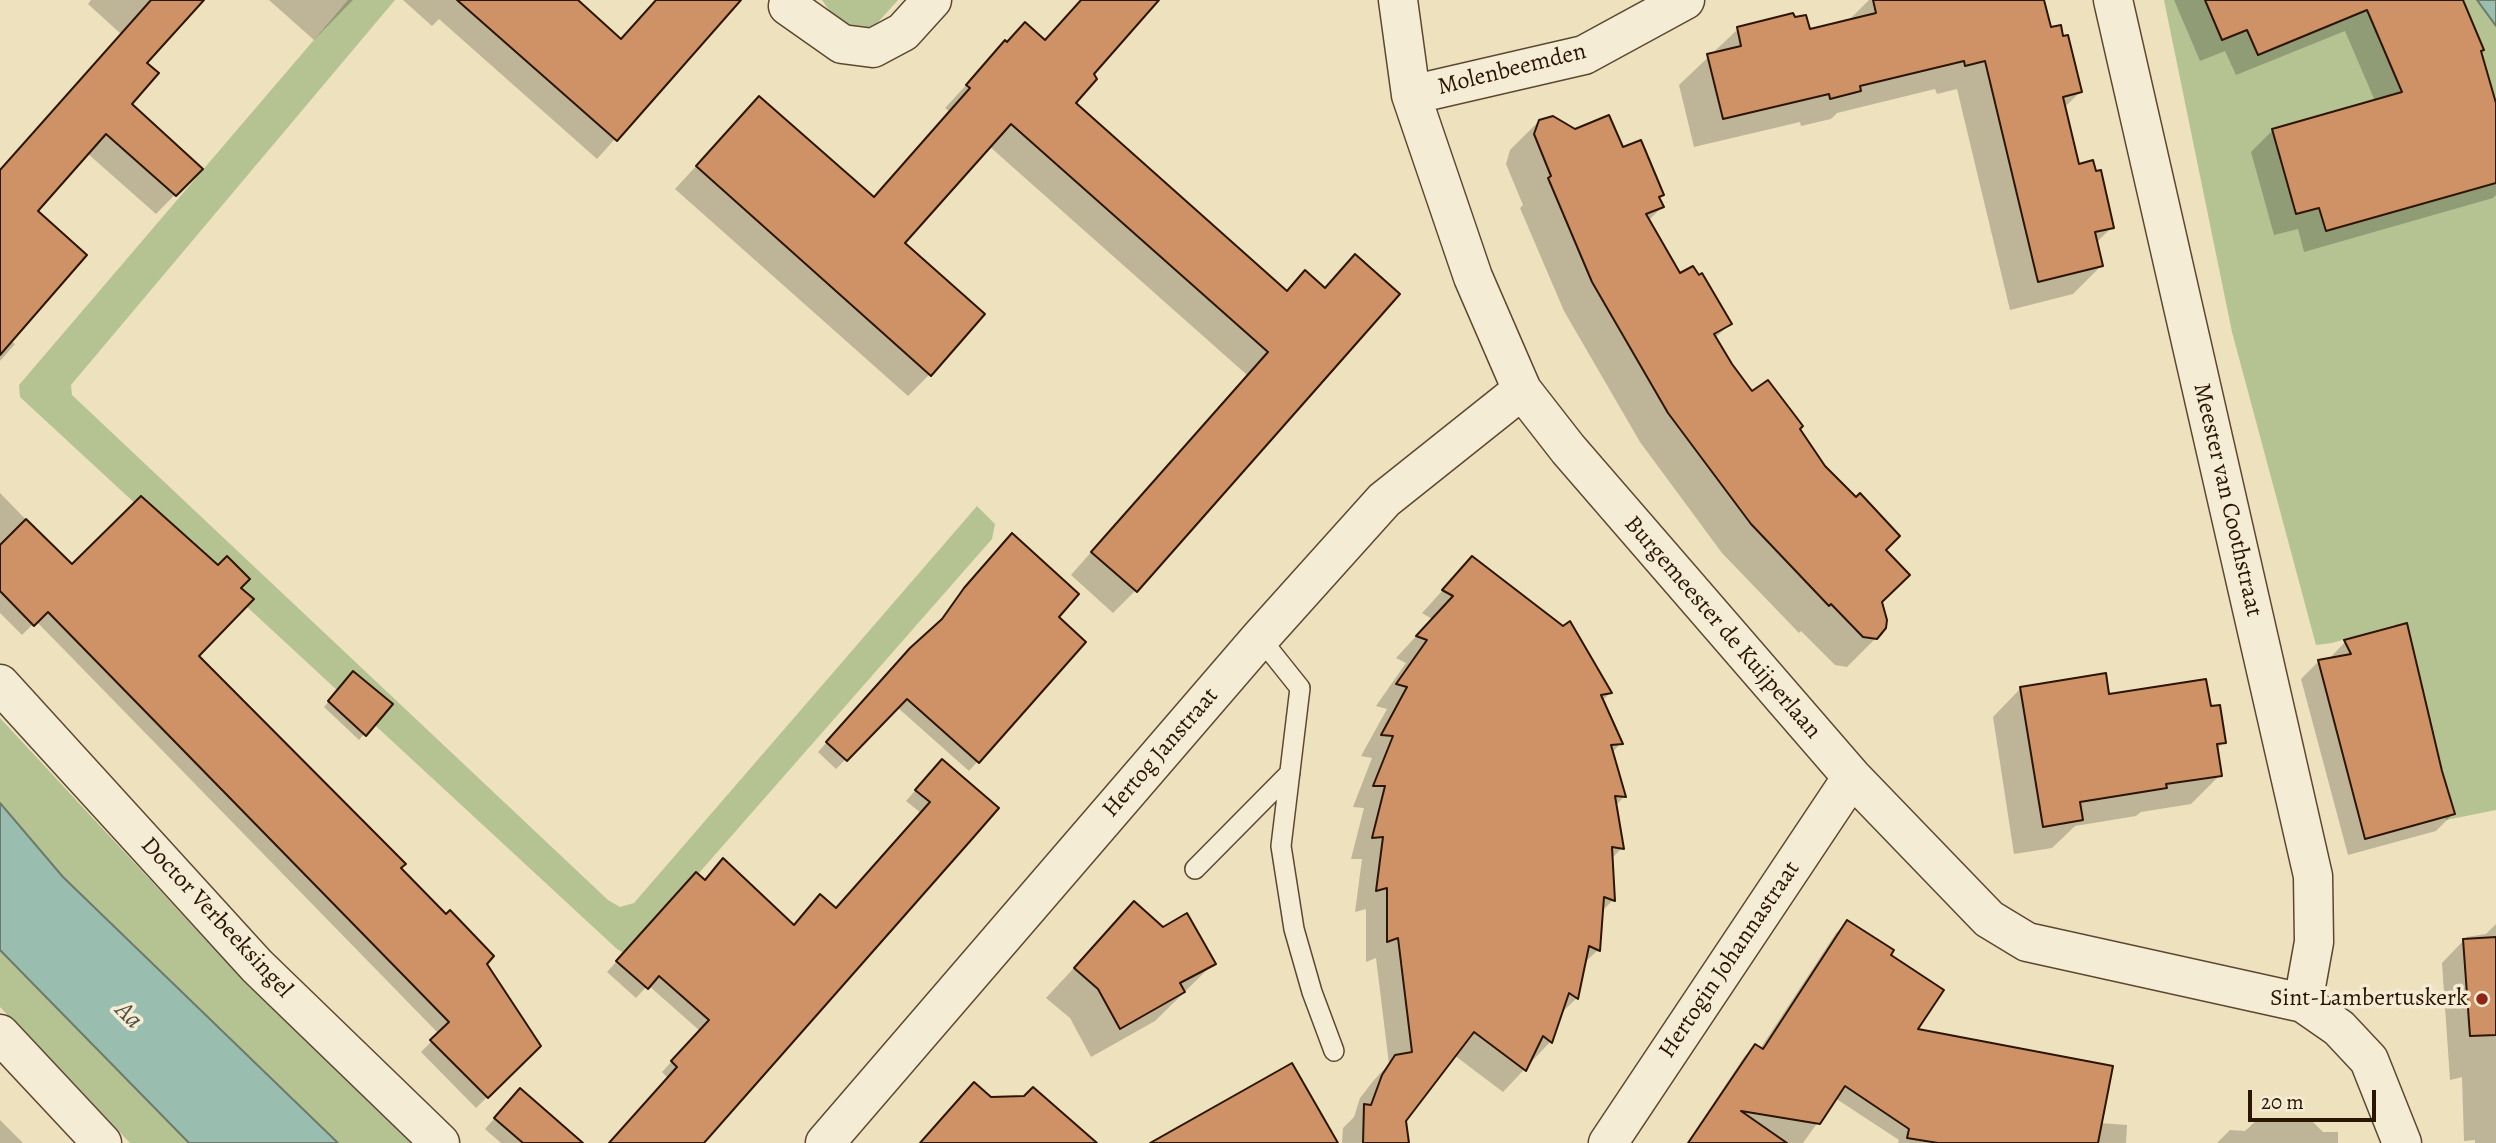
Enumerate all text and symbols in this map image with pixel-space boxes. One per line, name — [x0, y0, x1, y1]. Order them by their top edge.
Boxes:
street label: Molenbeemden — [1435, 38, 1589, 102]
street label: Meester van Coothstraat — [2186, 380, 2268, 620]
street label: Burgemeester de Kuijperlaan — [1617, 511, 1827, 745]
street label: Hertog Janstraat — [1097, 682, 1225, 824]
street label: Doctor Verbeeksingel — [134, 832, 298, 1004]
street label: Hertogin Johannastraat — [1653, 856, 1807, 1064]
place label: Sint-Lambertuskerk — [2270, 985, 2468, 1013]
marker: Sint-Lambertuskerk — [2474, 991, 2490, 1007]
water label: Aa — [108, 996, 148, 1036]
scale bar — [2251, 1076, 2379, 1120]
text: 20 m — [2261, 1088, 2304, 1116]

